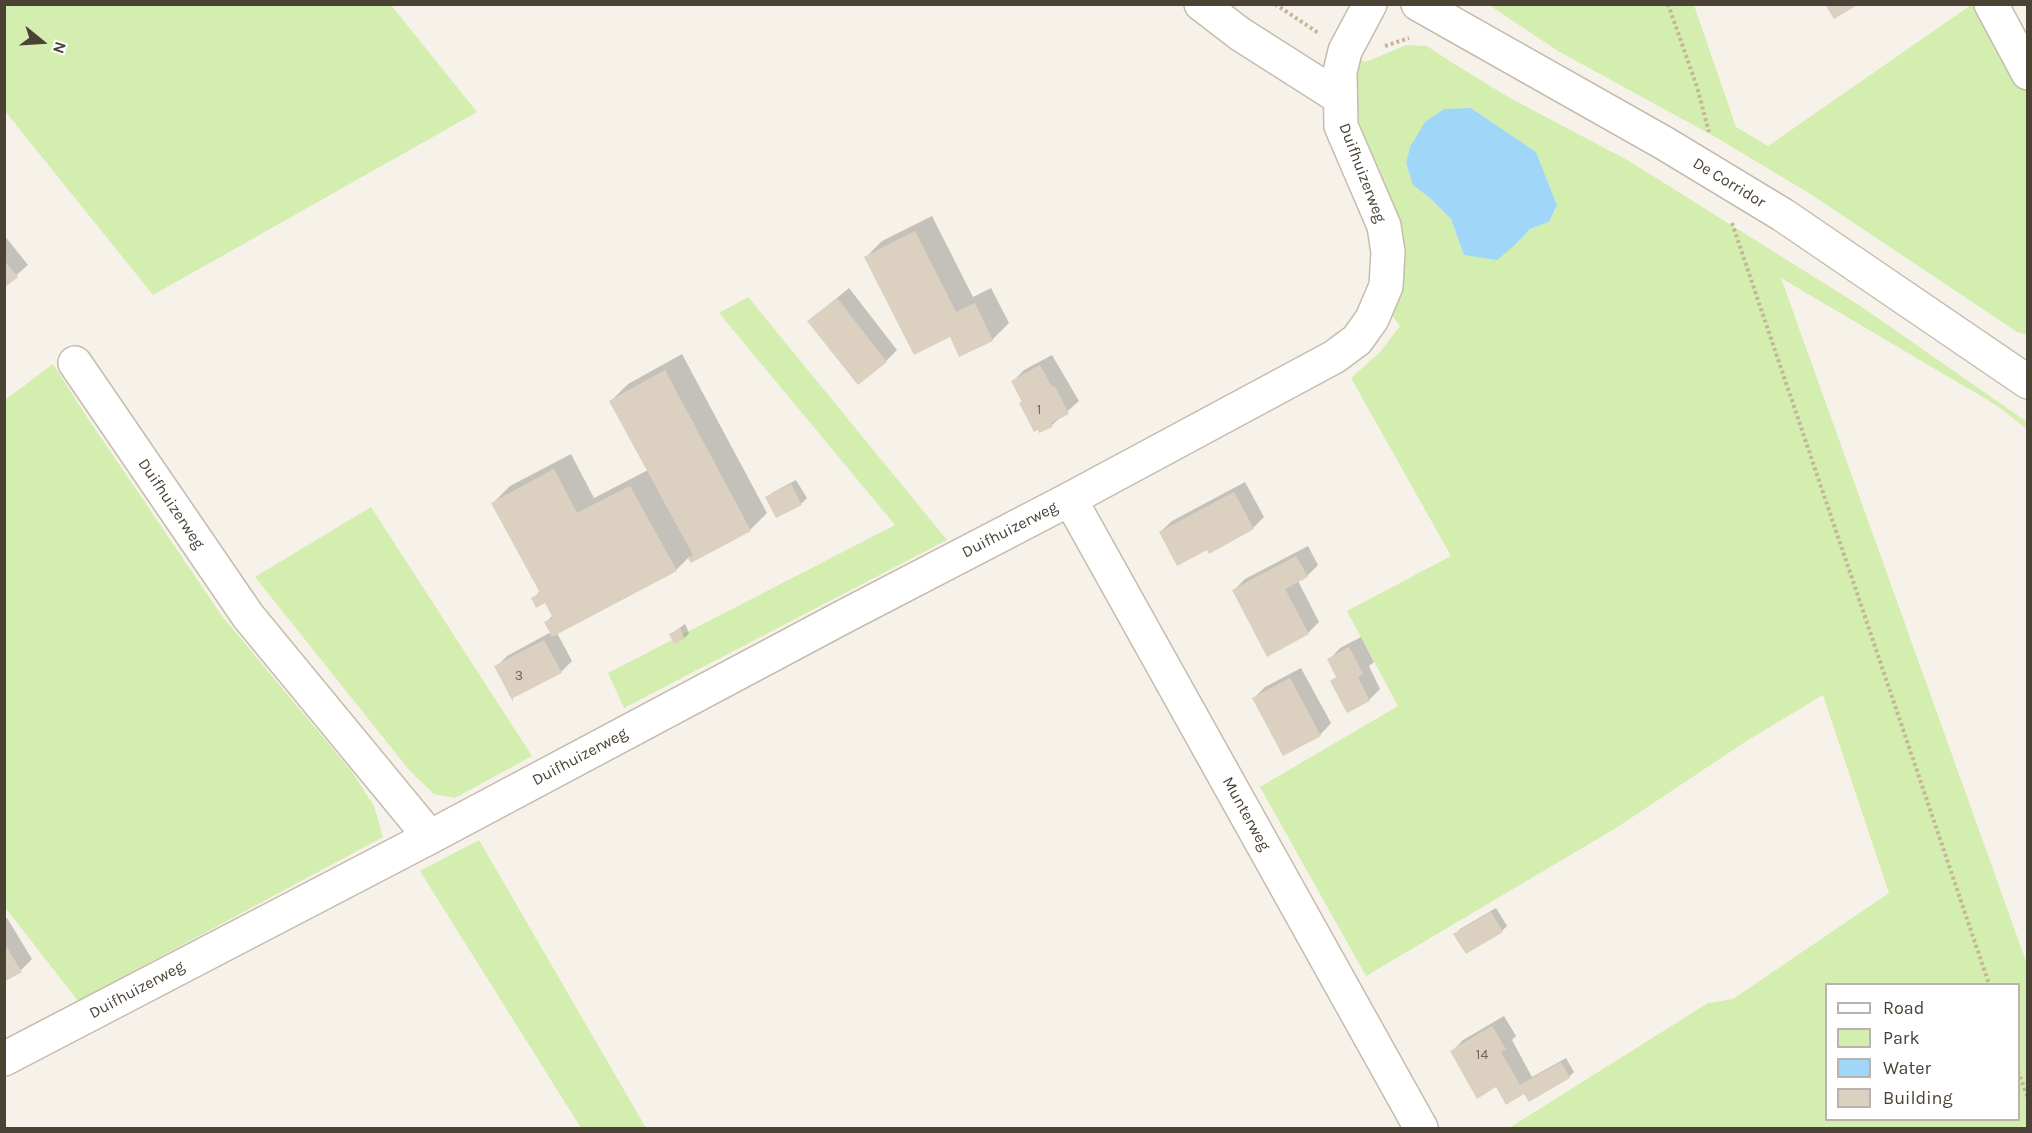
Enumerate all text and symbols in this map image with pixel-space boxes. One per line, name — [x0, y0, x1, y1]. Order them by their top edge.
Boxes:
north arrow — [12, 12, 72, 72]
text: N — [49, 39, 70, 56]
street label: Duifhuizerweg — [1334, 121, 1390, 225]
street label: De Corridor — [1689, 154, 1769, 212]
house number: 1 — [1037, 402, 1041, 418]
street label: Duifhuizerweg — [134, 455, 208, 553]
street label: Duifhuizerweg — [959, 498, 1061, 562]
house number: 3 — [515, 668, 523, 684]
street label: Duifhuizerweg — [529, 724, 631, 790]
street label: Munterweg — [1218, 774, 1274, 854]
street label: Duifhuizerweg — [86, 957, 188, 1023]
legend — [1825, 983, 2020, 1121]
text: Road — [1883, 997, 1924, 1019]
text: Park — [1883, 1027, 1920, 1049]
house number: 14 — [1476, 1047, 1488, 1063]
text: Water — [1883, 1057, 1931, 1079]
text: Building — [1883, 1087, 1953, 1109]

